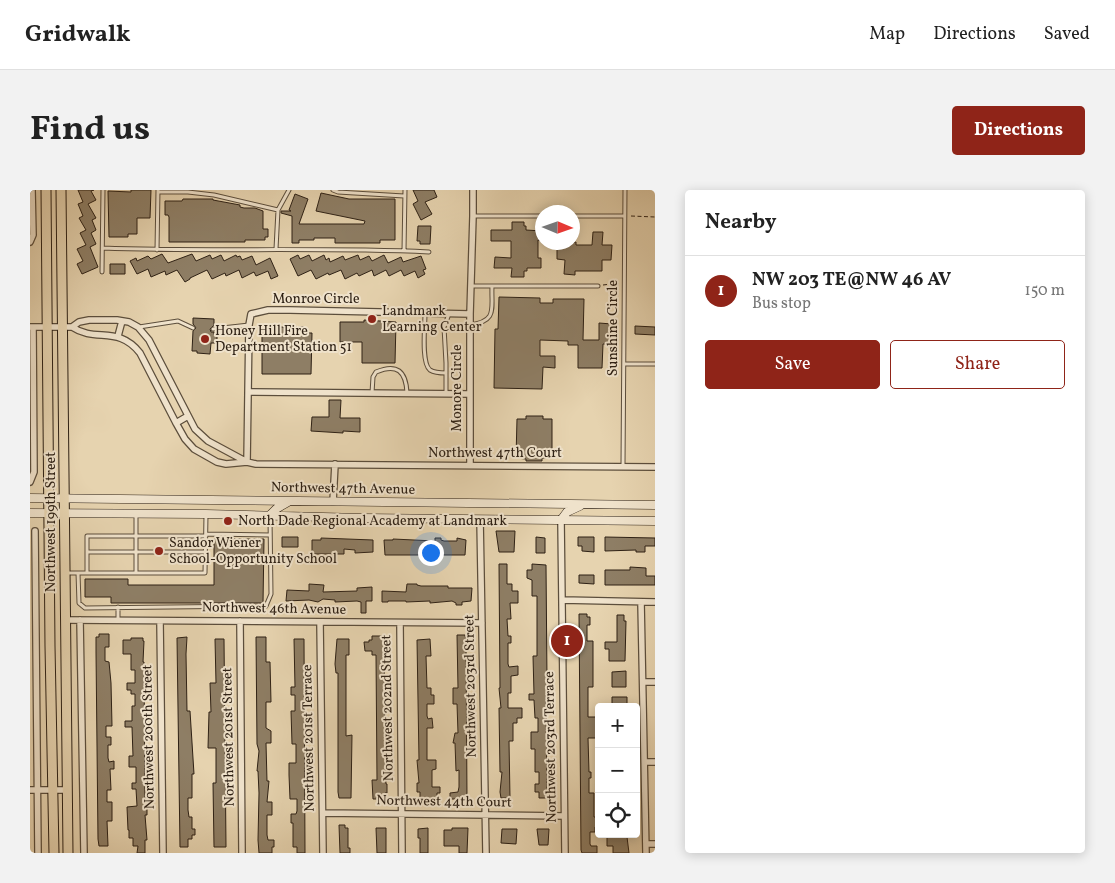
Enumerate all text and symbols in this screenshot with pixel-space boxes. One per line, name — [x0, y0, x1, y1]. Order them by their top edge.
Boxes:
text: Gridwalk — [25, 18, 131, 52]
text: Map — [869, 22, 905, 47]
text: Directions — [933, 22, 1016, 47]
text: Saved — [1044, 22, 1090, 47]
text: Find us — [30, 106, 150, 154]
button: Directions — [952, 106, 1085, 155]
north arrow — [535, 205, 580, 250]
text: Nearby — [705, 208, 776, 237]
text: NW 203 TE@NW 46 AV — [752, 267, 951, 293]
street label: Sunshine Circle — [604, 279, 623, 376]
text: 1 — [718, 280, 724, 302]
text: 150 m — [1024, 280, 1065, 302]
street label: Monroe Circle — [272, 290, 360, 309]
text: Bus stop — [752, 293, 811, 315]
place label: Landmark Learning Center — [382, 302, 482, 337]
marker: Landmark Learning Center — [366, 313, 378, 325]
place label: Honey Hill Fire Department Station 51 — [215, 322, 352, 357]
marker: Honey Hill Fire Department Station 51 — [199, 333, 211, 345]
button: Save — [705, 340, 880, 389]
button: Share — [890, 340, 1065, 389]
street label: Monore Circle — [448, 344, 467, 432]
street label: Northwest 47th Court — [428, 444, 562, 463]
street label: Northwest 199th Street — [42, 452, 61, 592]
street label: Northwest 47th Avenue — [271, 478, 416, 500]
place label: North Dade Regional Academy at Landmark — [238, 512, 507, 531]
marker: North Dade Regional Academy at Landmark — [222, 515, 234, 527]
place label: Sandor Wiener School-Opportunity School — [169, 534, 337, 569]
your location — [418, 540, 444, 566]
marker: Sandor Wiener School-Opportunity School — [153, 545, 165, 557]
street label: Northwest 46th Avenue — [202, 598, 347, 620]
street label: Northwest 203rd Street — [460, 614, 482, 758]
pin: 1 — [551, 622, 583, 660]
street label: Northwest 202nd Street — [377, 635, 399, 781]
street label: Northwest 200th Street — [138, 664, 160, 809]
street label: Northwest 201st Terrace — [298, 664, 320, 812]
street label: Northwest 201st Street — [218, 667, 240, 807]
street label: Northwest 203rd Terrace — [540, 671, 562, 823]
map controls — [595, 703, 640, 838]
button: + — [595, 703, 640, 748]
button: − — [595, 748, 640, 793]
street label: Northwest 44th Court — [376, 791, 512, 813]
button: locate — [595, 793, 640, 838]

